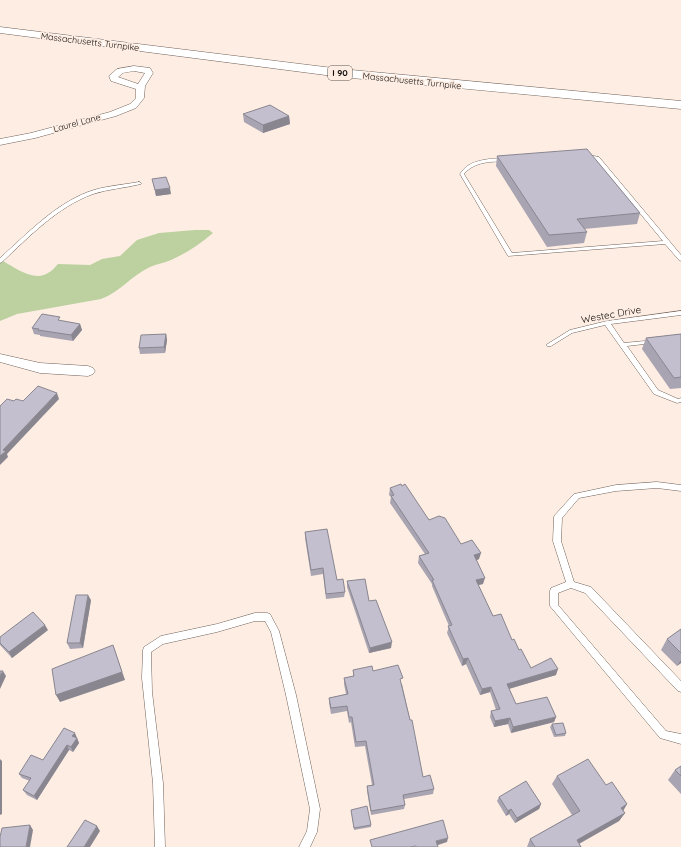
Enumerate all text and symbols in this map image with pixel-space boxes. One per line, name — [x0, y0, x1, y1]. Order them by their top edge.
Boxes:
street label: Massachusetts Turnpike — [40, 30, 140, 53]
road number: I 90 — [328, 66, 352, 80]
street label: Massachusetts Turnpike — [362, 70, 462, 91]
street label: Laurel Lane — [52, 111, 102, 134]
street label: Westec Drive — [580, 303, 643, 326]

